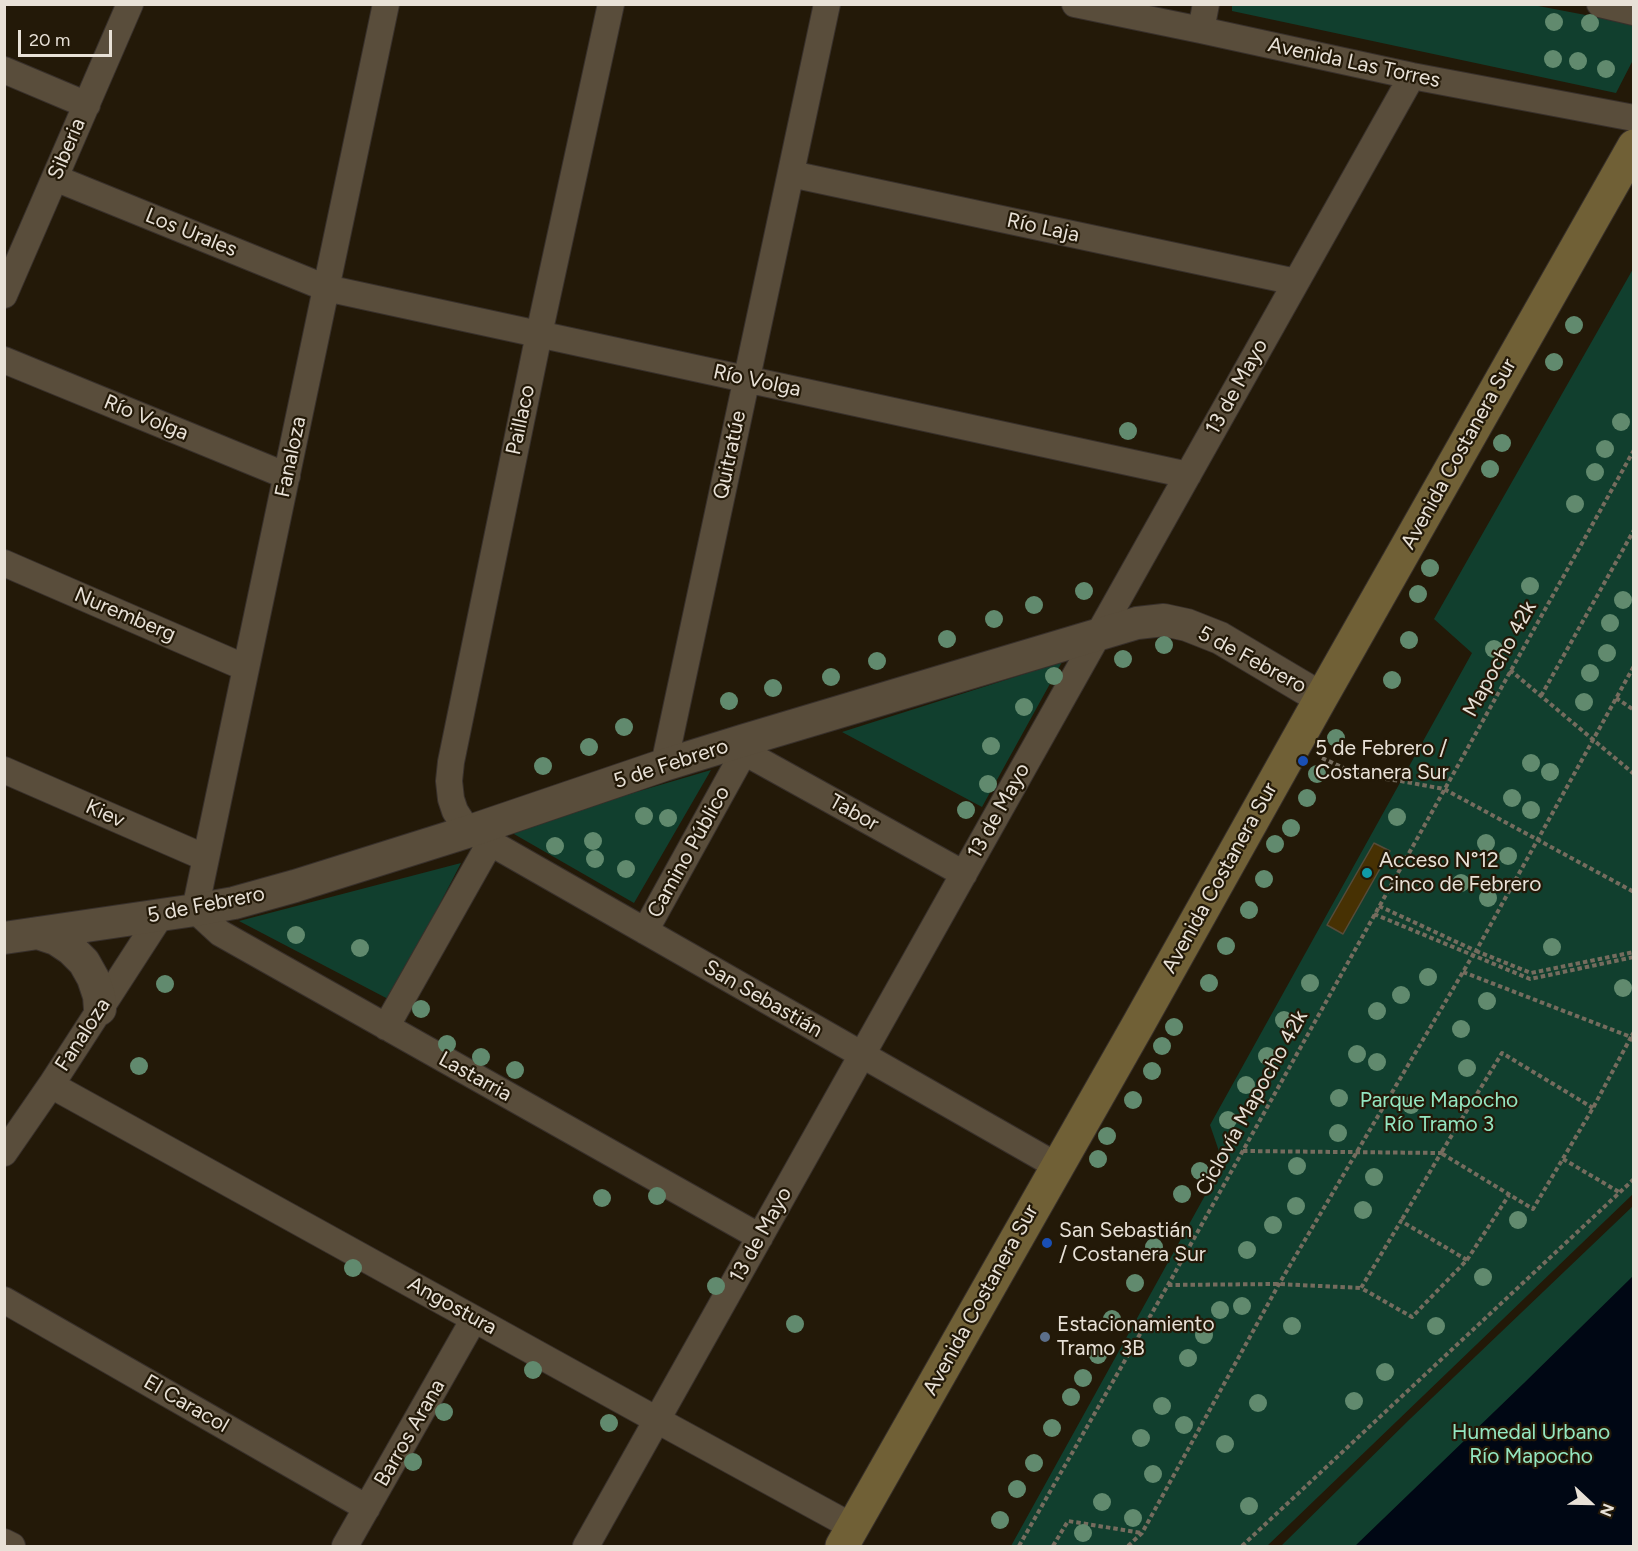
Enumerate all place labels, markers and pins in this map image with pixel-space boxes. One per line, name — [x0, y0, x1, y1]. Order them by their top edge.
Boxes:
place label: 5 de Febrero / Costanera Sur — [1315, 736, 1449, 786]
marker: 5 de Febrero / Costanera Sur — [1296, 754, 1310, 768]
place label: Acceso N°12 Cinco de Febrero — [1379, 848, 1541, 898]
marker: Acceso N°12 Cinco de Febrero — [1360, 866, 1374, 880]
place label: San Sebastián / Costanera Sur — [1059, 1218, 1206, 1268]
marker: San Sebastián / Costanera Sur — [1040, 1236, 1054, 1250]
place label: Estacionamiento Tramo 3B — [1057, 1312, 1215, 1362]
marker: Estacionamiento Tramo 3B — [1038, 1330, 1052, 1344]

